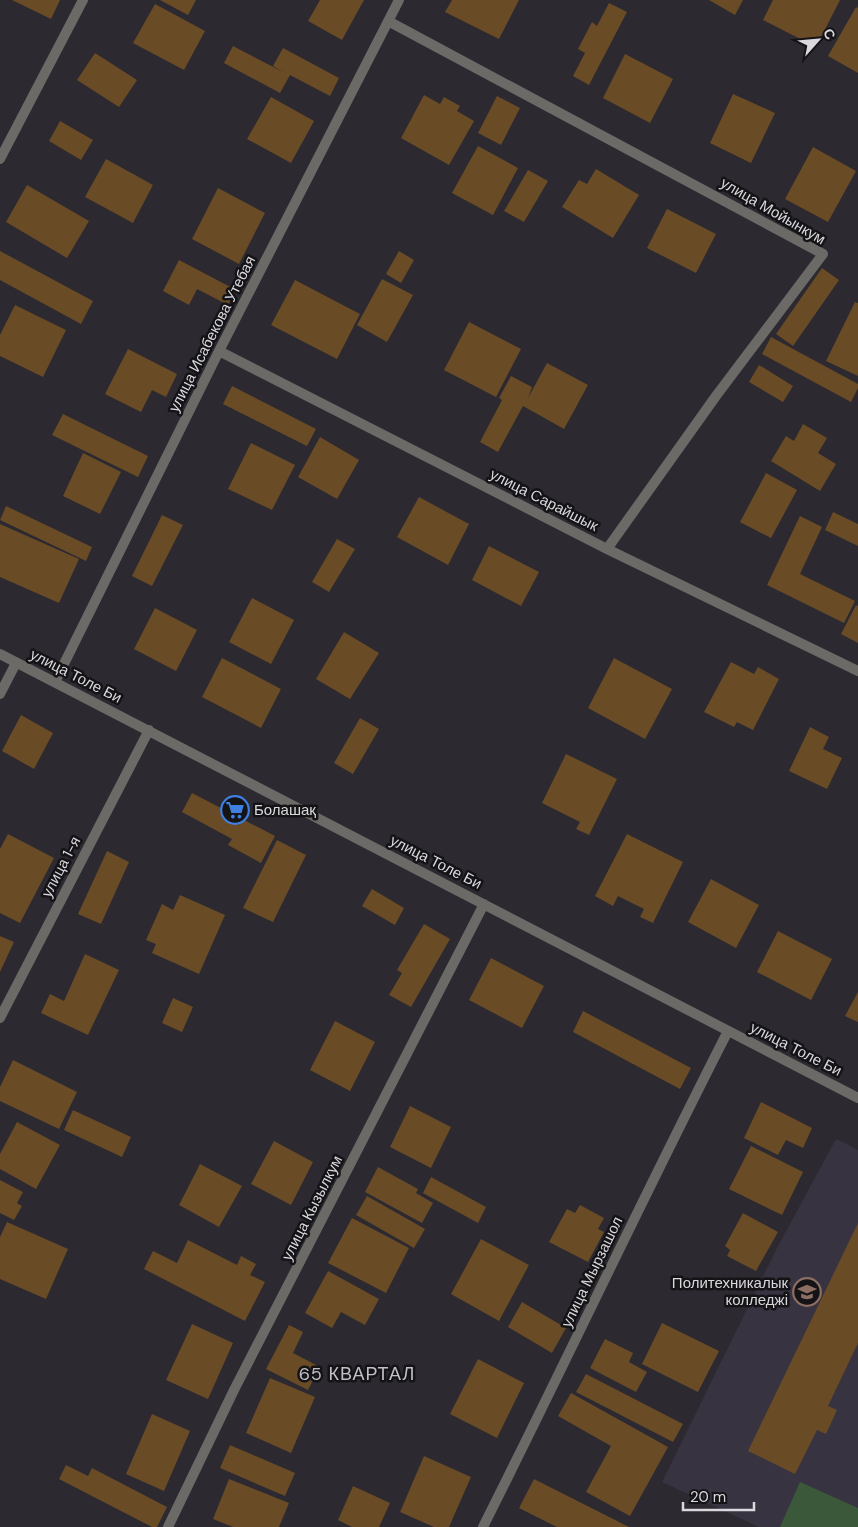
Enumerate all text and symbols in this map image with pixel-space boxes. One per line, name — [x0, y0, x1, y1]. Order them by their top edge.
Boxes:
north arrow — [793, 15, 843, 65]
text: С — [819, 26, 840, 43]
street label: улица Мойынкум — [717, 173, 829, 249]
street label: улица Исабекова Утебая — [164, 252, 260, 416]
street label: улица Сарайшык — [486, 464, 602, 536]
street label: улица Толе Би — [27, 644, 125, 708]
supermarket icon: Болашақ — [220, 795, 250, 825]
place label: Болашақ — [254, 800, 316, 820]
street label: улица Толе Би — [387, 830, 485, 894]
street label: улица 1-я — [37, 833, 85, 901]
street label: улица Толе Би — [747, 1017, 845, 1081]
street label: улица Кызылкум — [277, 1152, 347, 1264]
street label: улица Мырзашол — [557, 1213, 627, 1331]
place label: Политехникалык колледжі — [672, 1273, 788, 1310]
school or university icon: Политехникалык колледжі — [792, 1277, 822, 1307]
district label: 65 КВАРТАЛ — [299, 1362, 415, 1386]
scale bar — [683, 1480, 754, 1512]
text: 20 m — [690, 1487, 726, 1507]

